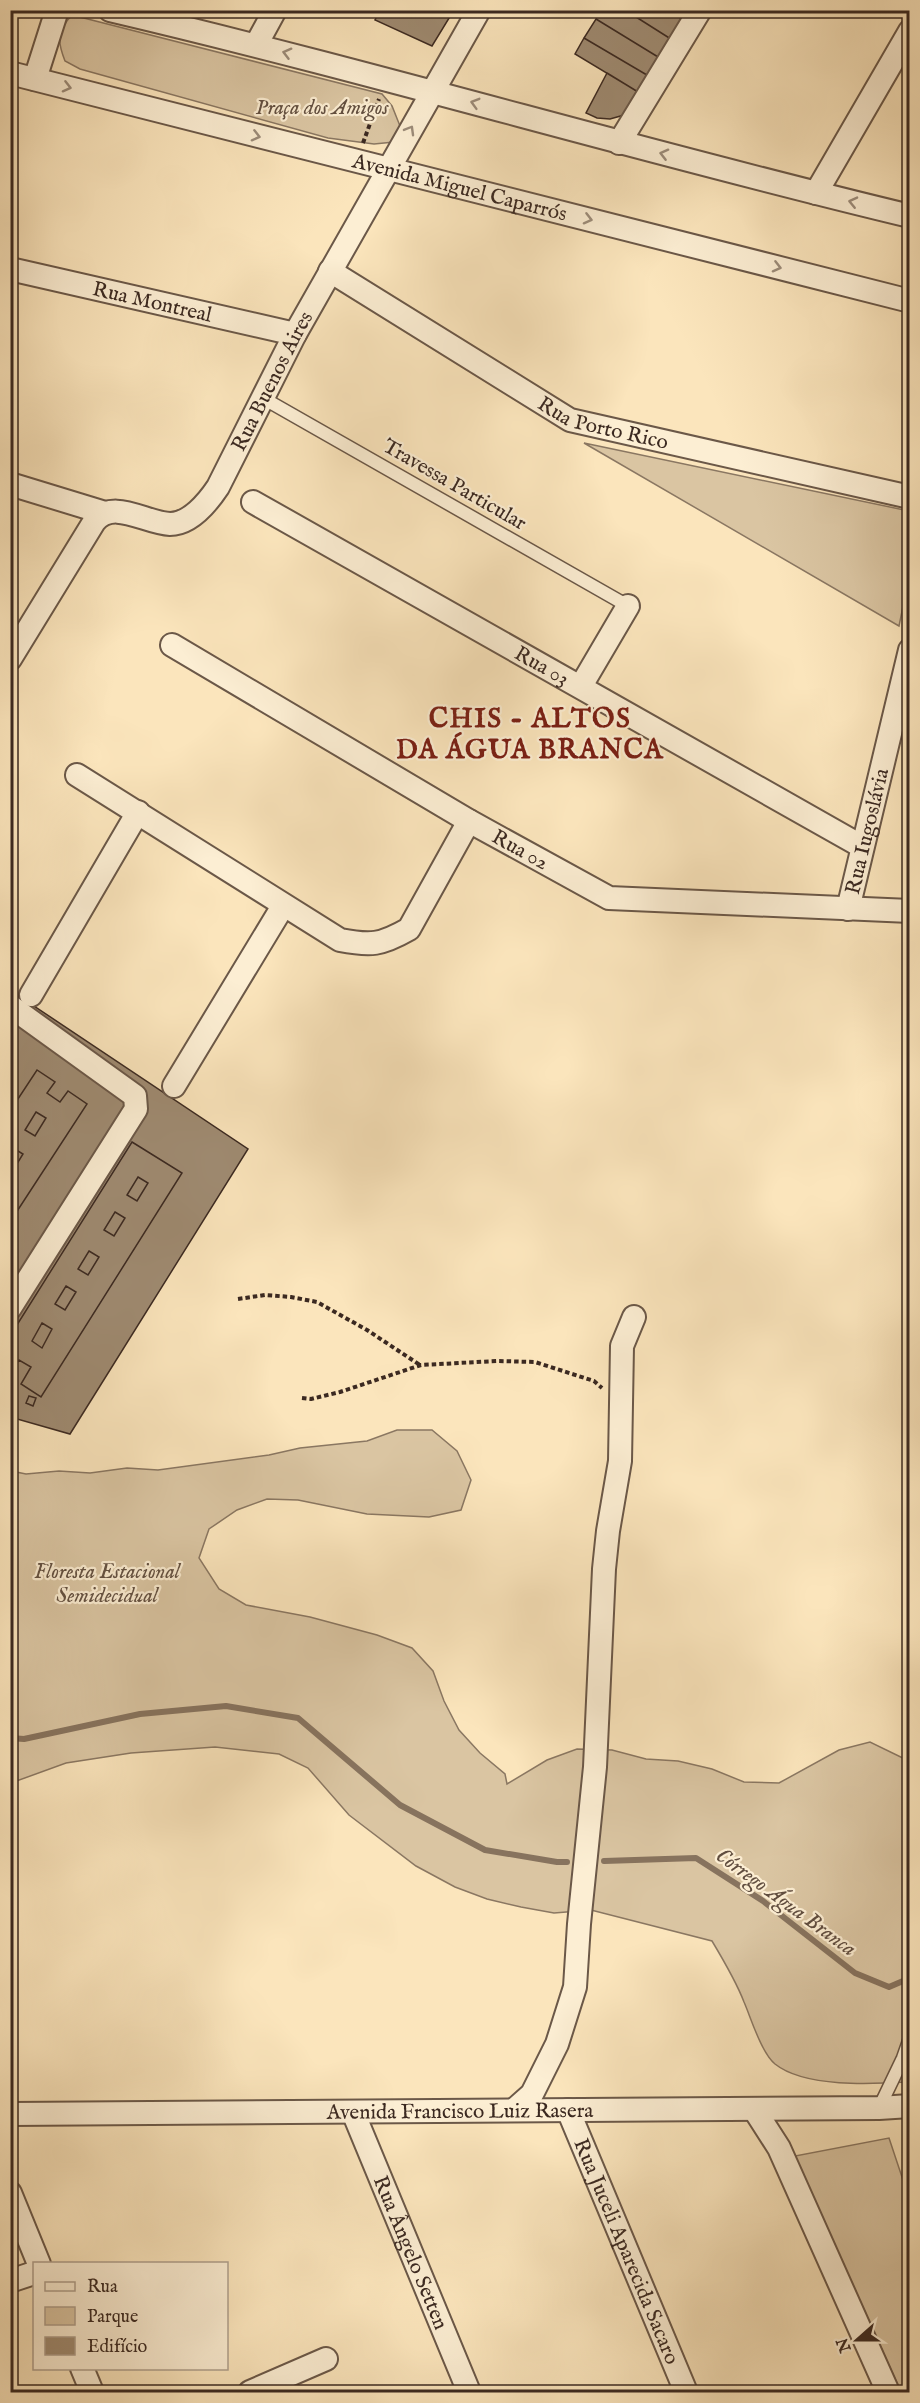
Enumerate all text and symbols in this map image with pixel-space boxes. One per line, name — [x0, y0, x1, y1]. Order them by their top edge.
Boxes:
one-way arrow — [282, 47, 292, 60]
one-way arrow — [62, 80, 72, 93]
park label: Praça dos Amigos — [256, 95, 389, 122]
one-way arrow — [471, 98, 481, 110]
one-way arrow — [403, 126, 415, 136]
one-way arrow — [251, 128, 261, 141]
street label: Avenida Miguel Caparrós — [348, 148, 570, 229]
one-way arrow — [659, 149, 669, 162]
one-way arrow — [848, 197, 858, 210]
one-way arrow — [583, 212, 593, 225]
one-way arrow — [771, 260, 782, 272]
street label: Rua Montreal — [90, 276, 215, 330]
street label: Rua Buenos Aires — [226, 307, 320, 456]
street label: Rua Porto Rico — [532, 391, 671, 457]
street label: Travessa Particular — [378, 433, 531, 538]
street label: Rua 03 — [509, 641, 573, 693]
district label: CHIS - ALTOS DA ÁGUA BRANCA — [396, 703, 664, 768]
street label: Rua Iugoslávia — [840, 765, 896, 897]
street label: Rua 02 — [487, 824, 553, 877]
park label: Floresta Estacional Semidecidual — [34, 1559, 182, 1610]
water label: Córrego Água Branca — [710, 1842, 862, 1963]
street label: Avenida Francisco Luiz Rasera — [326, 2098, 594, 2127]
street label: Rua Juceli Aparecida Sacaro — [566, 2135, 685, 2369]
street label: Rua Ângelo Setten — [366, 2172, 454, 2334]
legend — [33, 2262, 228, 2370]
text: Rua — [87, 2276, 118, 2299]
text: Parque — [87, 2306, 138, 2329]
north arrow — [827, 2310, 887, 2370]
text: N — [833, 2334, 857, 2356]
text: Edifício — [87, 2336, 148, 2359]

